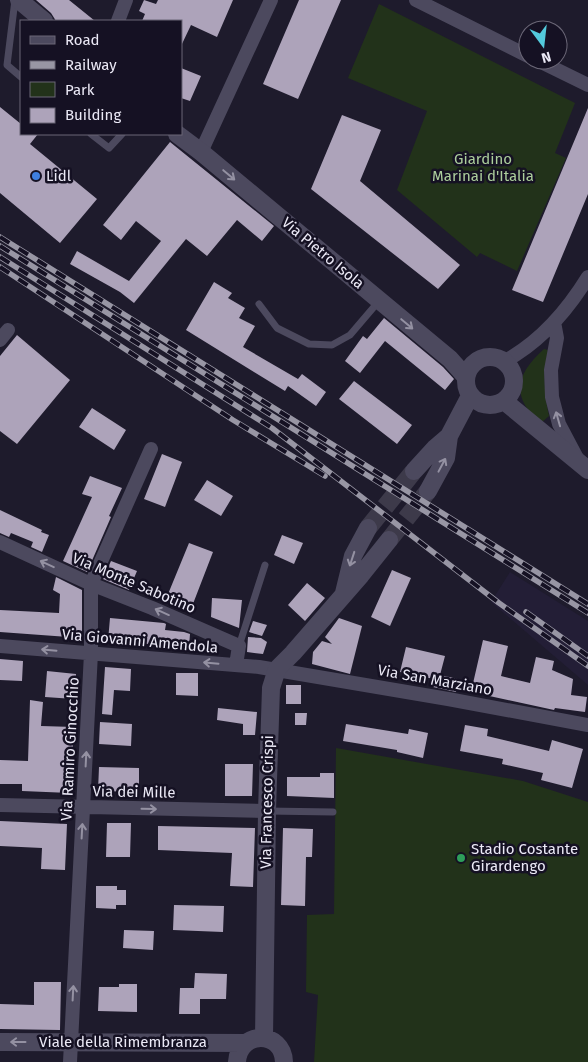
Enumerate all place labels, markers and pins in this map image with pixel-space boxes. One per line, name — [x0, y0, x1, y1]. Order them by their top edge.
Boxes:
place label: Lidl — [46, 167, 72, 185]
marker: Lidl — [30, 170, 42, 182]
place label: Stadio Costante Girardengo — [471, 840, 578, 875]
marker: Stadio Costante Girardengo — [455, 852, 467, 864]

